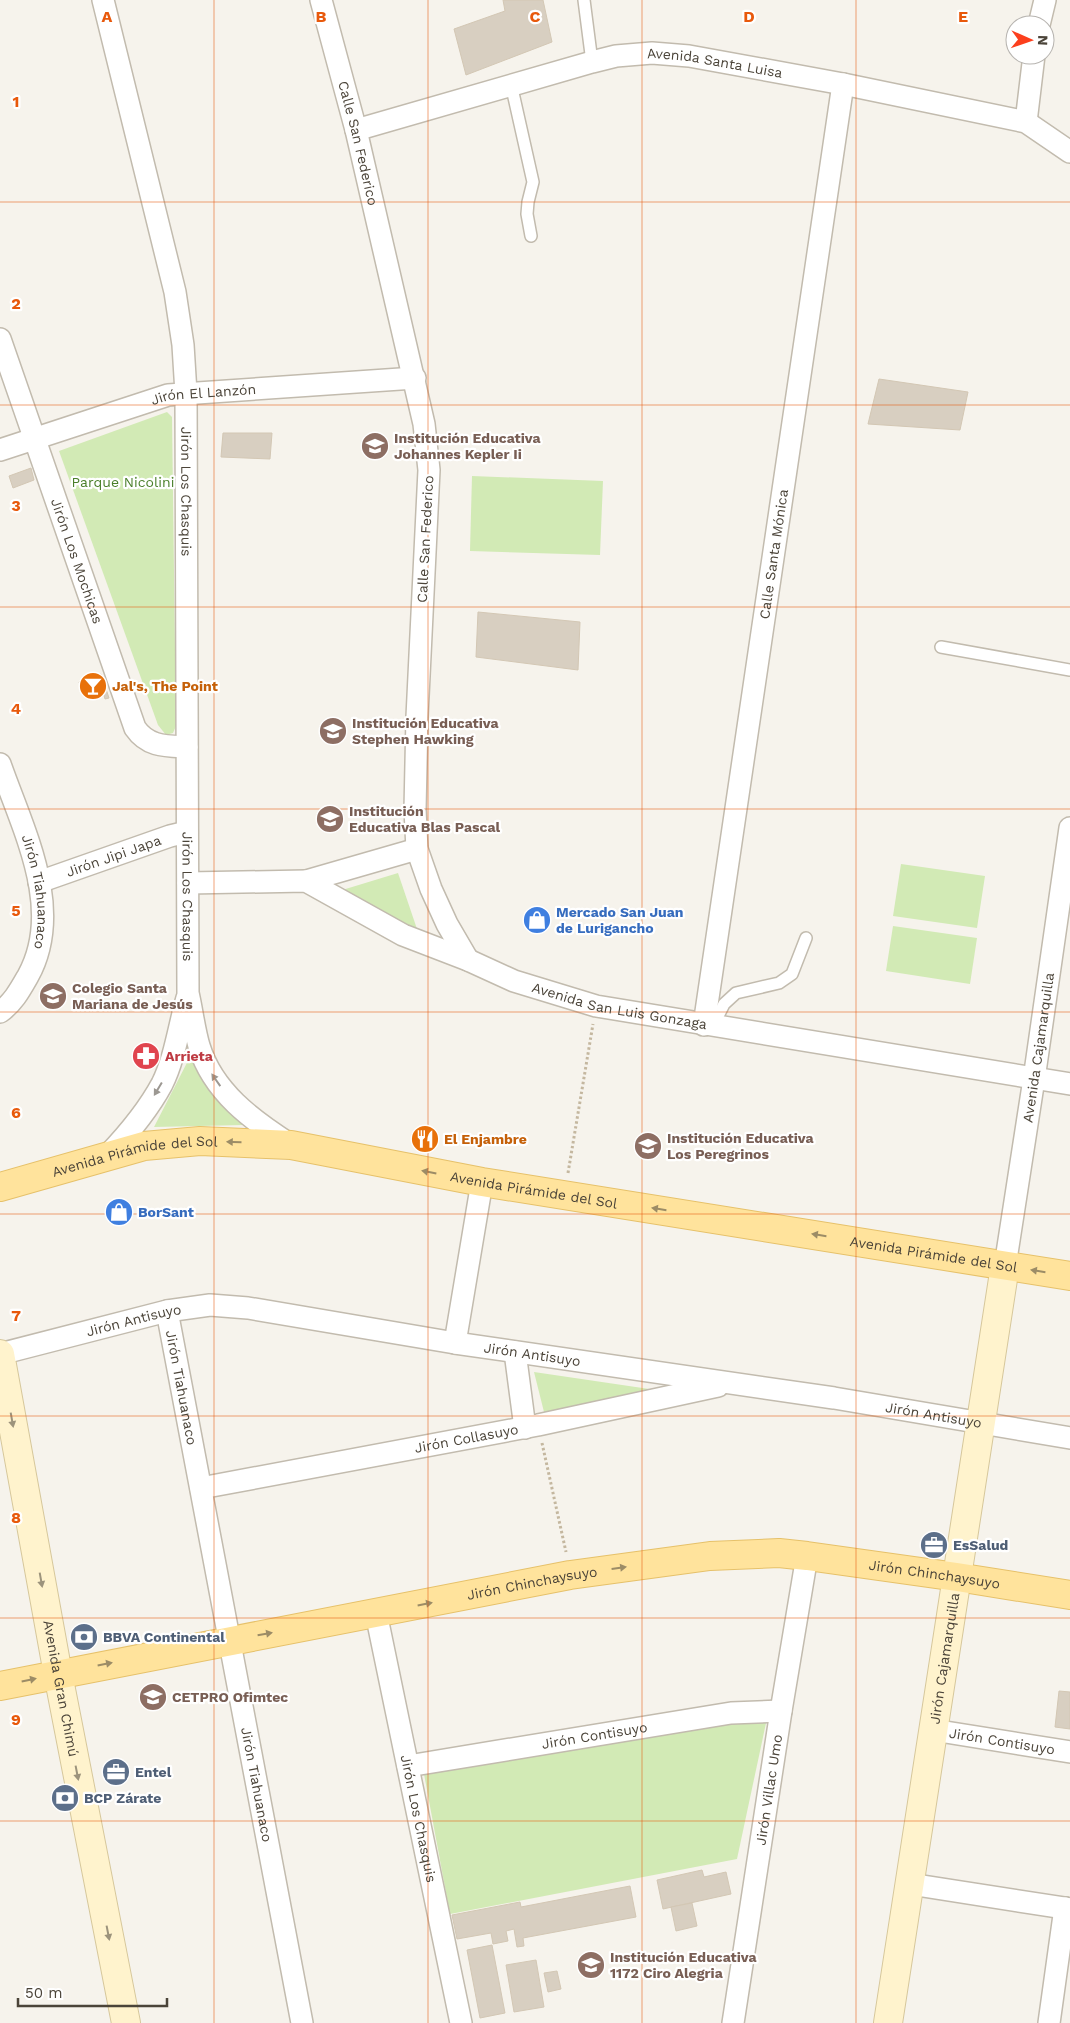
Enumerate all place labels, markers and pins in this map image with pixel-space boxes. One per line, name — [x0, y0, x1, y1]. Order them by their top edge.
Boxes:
place label: Institución Educativa Johannes Kepler Ii — [394, 430, 541, 462]
school or university icon: Institución Educativa Johannes Kepler Ii — [360, 431, 390, 461]
bar icon: Jal's, The Point — [78, 671, 108, 701]
place label: Jal's, The Point — [112, 678, 218, 694]
place label: Institución Educativa Stephen Hawking — [352, 715, 499, 747]
school or university icon: Institución Educativa Stephen Hawking — [318, 716, 348, 746]
place label: Institución Educativa Blas Pascal — [349, 803, 501, 835]
school or university icon: Institución Educativa Blas Pascal — [315, 804, 345, 834]
place label: Mercado San Juan de Lurigancho — [556, 904, 684, 936]
shop icon: Mercado San Juan de Lurigancho — [522, 905, 552, 935]
place label: Colegio Santa Mariana de Jesús — [72, 980, 193, 1012]
school or university icon: Colegio Santa Mariana de Jesús — [38, 981, 68, 1011]
pharmacy icon: Arrieta — [131, 1041, 161, 1071]
place label: Arrieta — [165, 1048, 214, 1064]
restaurant icon: El Enjambre — [410, 1124, 440, 1154]
place label: Institución Educativa Los Peregrinos — [667, 1130, 814, 1162]
place label: El Enjambre — [444, 1131, 527, 1147]
school or university icon: Institución Educativa Los Peregrinos — [633, 1131, 663, 1161]
shop icon: BorSant — [104, 1197, 134, 1227]
place label: BorSant — [138, 1204, 194, 1220]
office icon: EsSalud — [919, 1530, 949, 1560]
place label: EsSalud — [953, 1537, 1008, 1553]
bank icon: BBVA Continental — [69, 1622, 99, 1652]
place label: BBVA Continental — [103, 1629, 225, 1645]
school or university icon: CETPRO Ofimtec — [138, 1682, 168, 1712]
place label: CETPRO Ofimtec — [172, 1689, 288, 1705]
office icon: Entel — [101, 1757, 131, 1787]
place label: Entel — [135, 1764, 172, 1780]
bank icon: BCP Zárate — [50, 1783, 80, 1813]
place label: BCP Zárate — [84, 1790, 161, 1806]
place label: Institución Educativa 1172 Ciro Alegria — [610, 1949, 757, 1981]
school or university icon: Institución Educativa 1172 Ciro Alegria — [576, 1950, 606, 1980]

